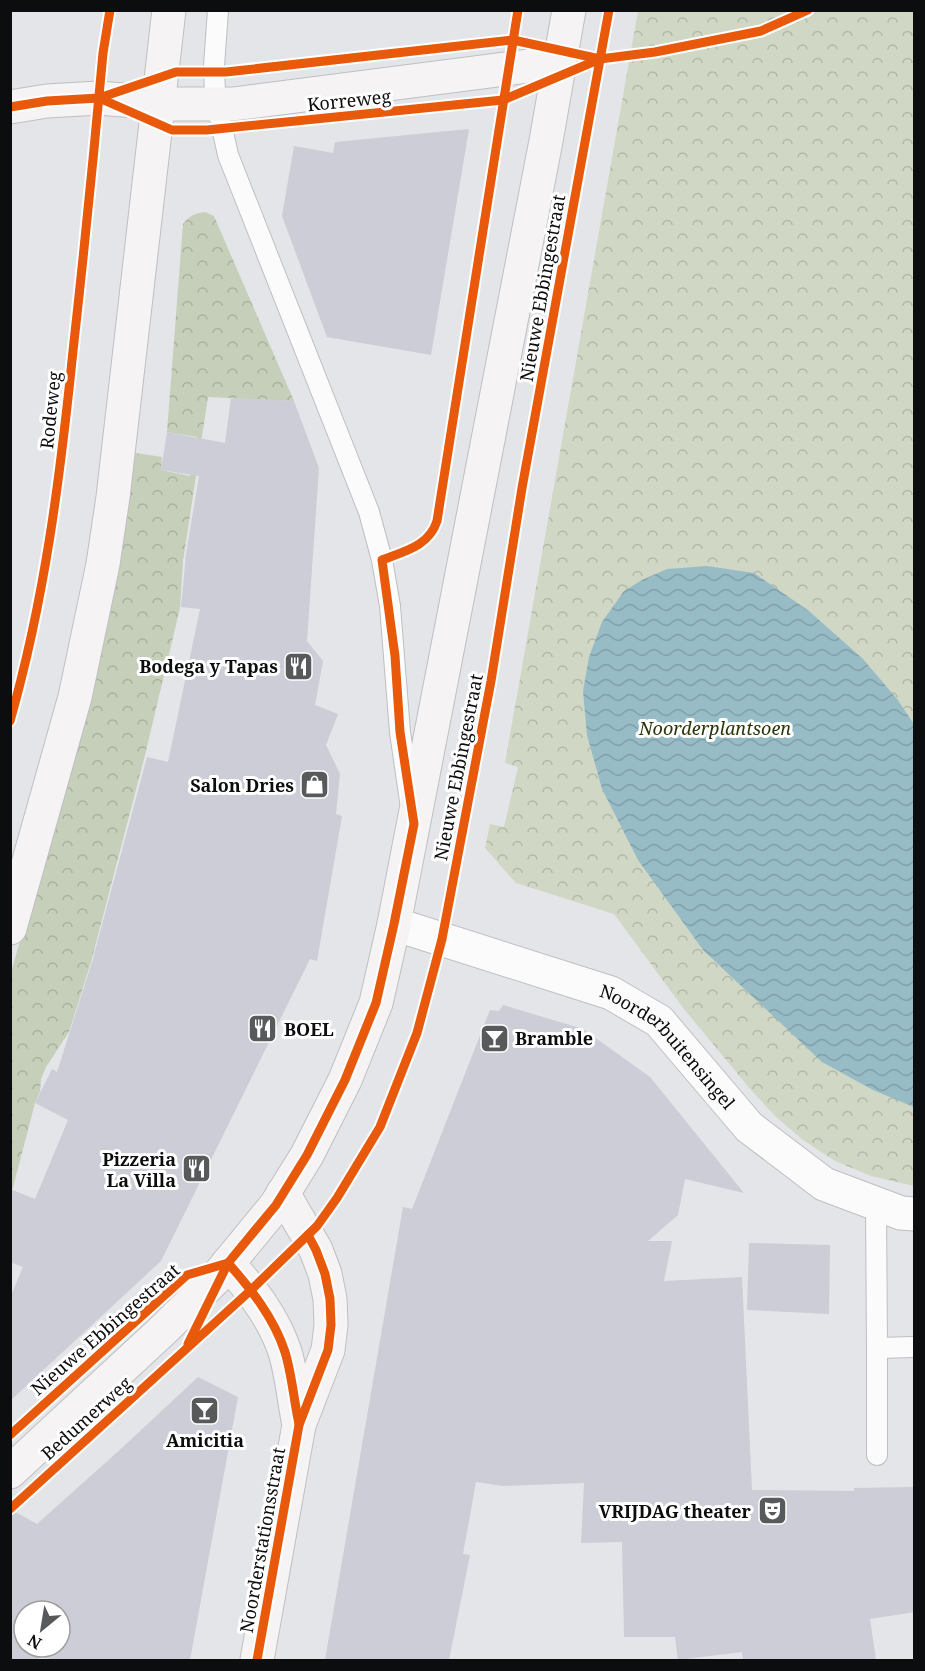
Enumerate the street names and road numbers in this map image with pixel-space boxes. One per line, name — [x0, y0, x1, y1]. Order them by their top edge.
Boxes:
street label: Korreweg — [306, 84, 392, 116]
street label: Nieuwe Ebbingestraat — [514, 193, 570, 383]
street label: Rodeweg — [34, 370, 66, 450]
street label: Nieuwe Ebbingestraat — [428, 672, 488, 862]
street label: Noorderbuitensingel — [597, 978, 741, 1114]
street label: Nieuwe Ebbingestraat — [26, 1258, 184, 1400]
street label: Bedumerweg — [36, 1371, 137, 1465]
street label: Noorderstationsstraat — [234, 1445, 290, 1635]

